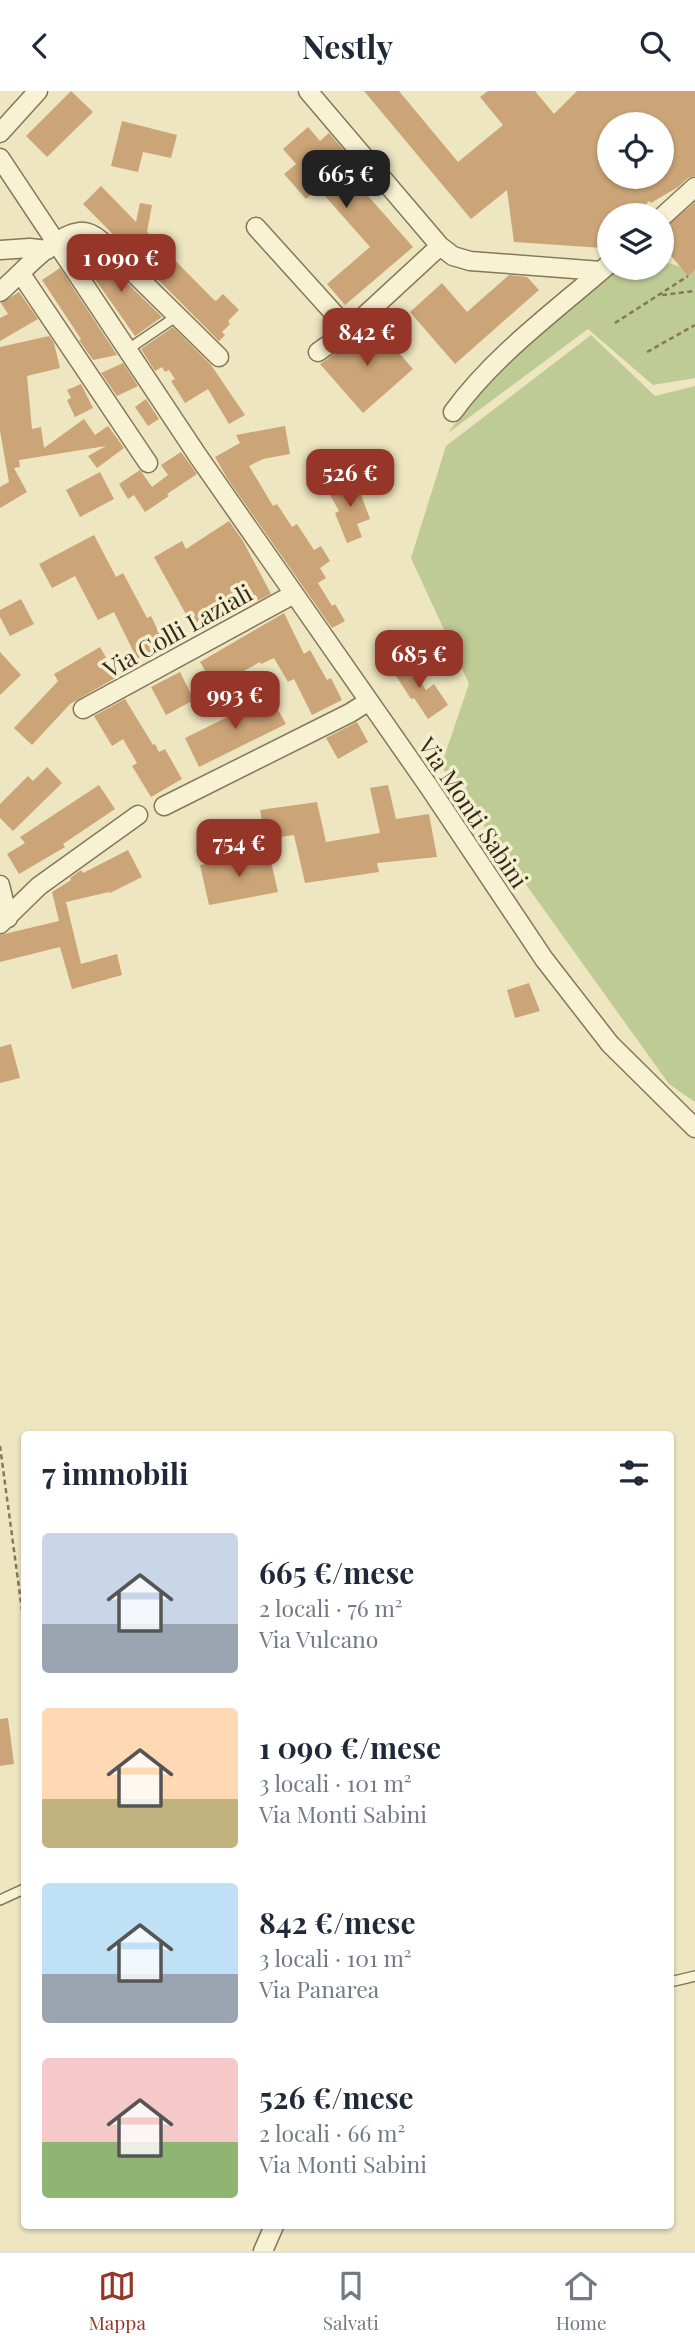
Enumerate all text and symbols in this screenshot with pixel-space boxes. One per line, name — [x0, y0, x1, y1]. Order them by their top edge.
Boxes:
text: Nestly — [302, 24, 393, 67]
icon: back — [21, 27, 59, 65]
icon: search — [636, 27, 674, 65]
map controls — [597, 112, 674, 280]
button: locate — [597, 112, 674, 189]
pin: 665 € — [297, 151, 395, 210]
text: 665 € — [318, 157, 374, 188]
button: layers — [597, 203, 674, 280]
pin: 1 090 € — [56, 235, 186, 294]
text: 1 090 € — [83, 241, 159, 272]
pin: 842 € — [318, 309, 416, 368]
text: 842 € — [339, 315, 395, 346]
pin: 526 € — [301, 449, 399, 509]
text: 526 € — [322, 456, 378, 487]
street label: Via Colli Laziali — [96, 576, 257, 685]
pin: 685 € — [370, 631, 468, 690]
text: 685 € — [391, 637, 447, 668]
pin: 993 € — [186, 671, 284, 731]
text: 993 € — [207, 678, 263, 709]
street label: Via Monti Sabini — [411, 730, 536, 894]
pin: 754 € — [190, 819, 288, 879]
text: 754 € — [213, 826, 265, 857]
text: 7 immobili — [42, 1453, 189, 1493]
icon: filters — [615, 1454, 653, 1492]
text: 665 €/mese — [259, 1552, 414, 1592]
icon: home — [98, 1561, 182, 1645]
text: 2 locali · 76 m² — [259, 1592, 403, 1623]
text: Via Vulcano — [259, 1623, 378, 1654]
text: 1 090 €/mese — [259, 1727, 441, 1767]
icon: home — [98, 1736, 182, 1820]
text: 3 locali · 101 m² — [259, 1767, 412, 1798]
text: Via Monti Sabini — [259, 1798, 427, 1829]
text: 842 €/mese — [259, 1902, 416, 1942]
icon: home — [98, 1911, 182, 1995]
text: 3 locali · 101 m² — [259, 1942, 412, 1973]
text: Via Panarea — [259, 1973, 379, 2004]
text: 526 €/mese — [259, 2077, 414, 2117]
icon: home — [98, 2086, 182, 2170]
text: 2 locali · 66 m² — [259, 2117, 405, 2148]
text: Via Monti Sabini — [259, 2148, 427, 2179]
tab: Mappa — [88, 2267, 146, 2335]
tab: Salvati — [323, 2267, 379, 2335]
tab: Home — [556, 2267, 607, 2335]

